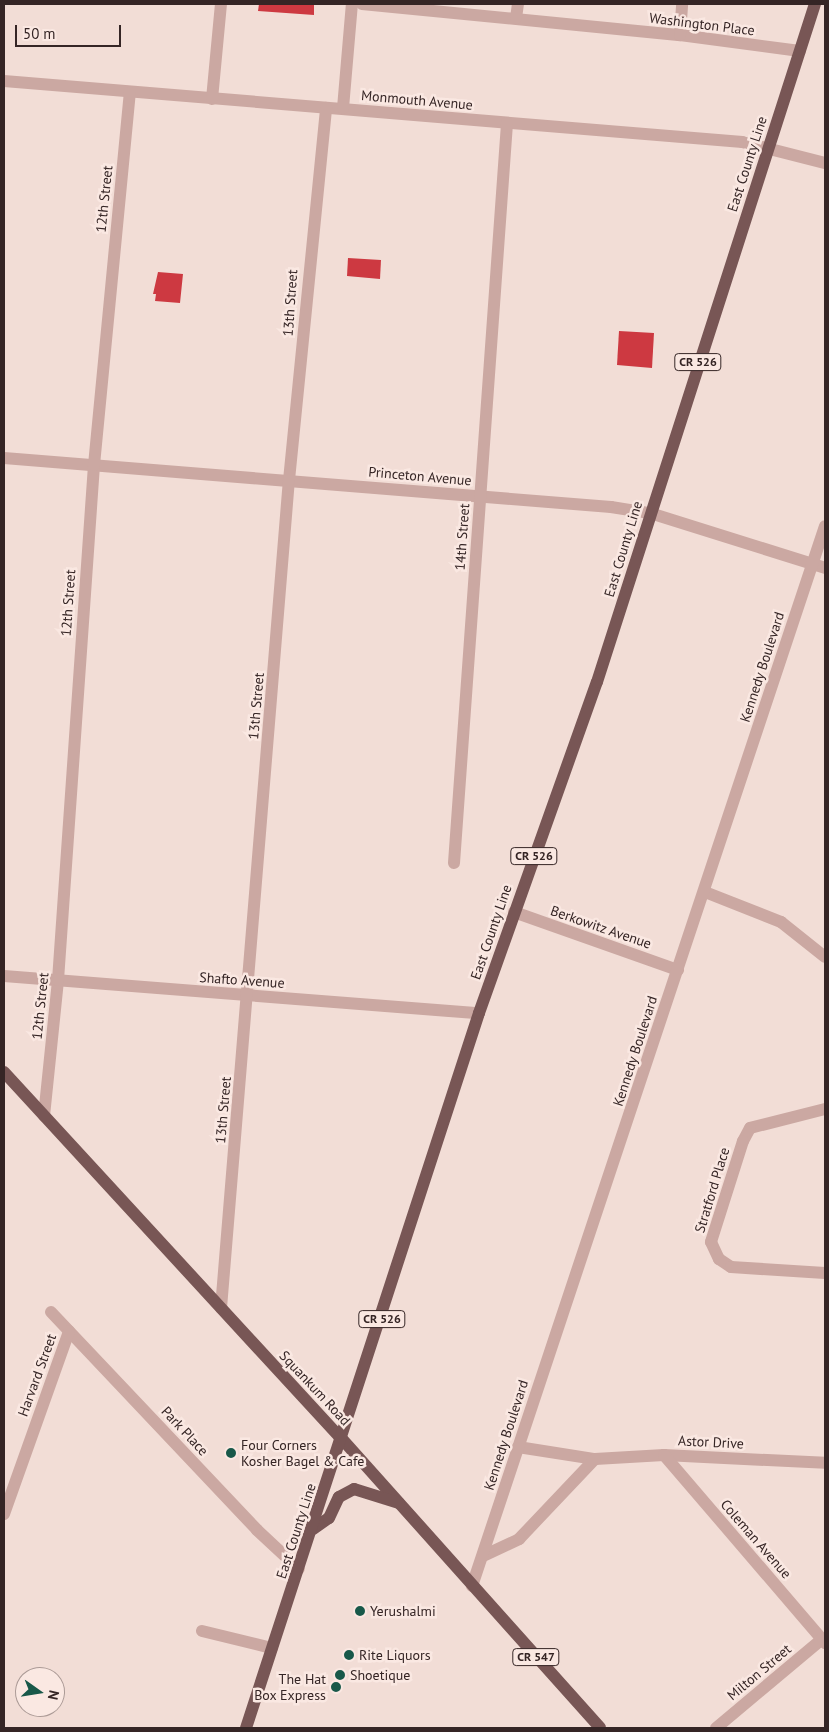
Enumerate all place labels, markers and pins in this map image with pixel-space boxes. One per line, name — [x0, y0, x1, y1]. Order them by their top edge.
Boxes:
place label: Four Corners Kosher Bagel & Cafe — [241, 1437, 364, 1470]
marker: Four Corners Kosher Bagel & Cafe — [225, 1447, 237, 1459]
place label: Yerushalmi — [370, 1603, 436, 1619]
marker: Yerushalmi — [354, 1605, 366, 1617]
place label: Rite Liquors — [359, 1647, 431, 1663]
marker: Rite Liquors — [343, 1649, 355, 1661]
place label: Shoetique — [350, 1667, 410, 1683]
marker: Shoetique — [334, 1669, 346, 1681]
place label: The Hat Box Express — [254, 1671, 326, 1704]
marker: The Hat Box Express — [330, 1681, 342, 1693]

